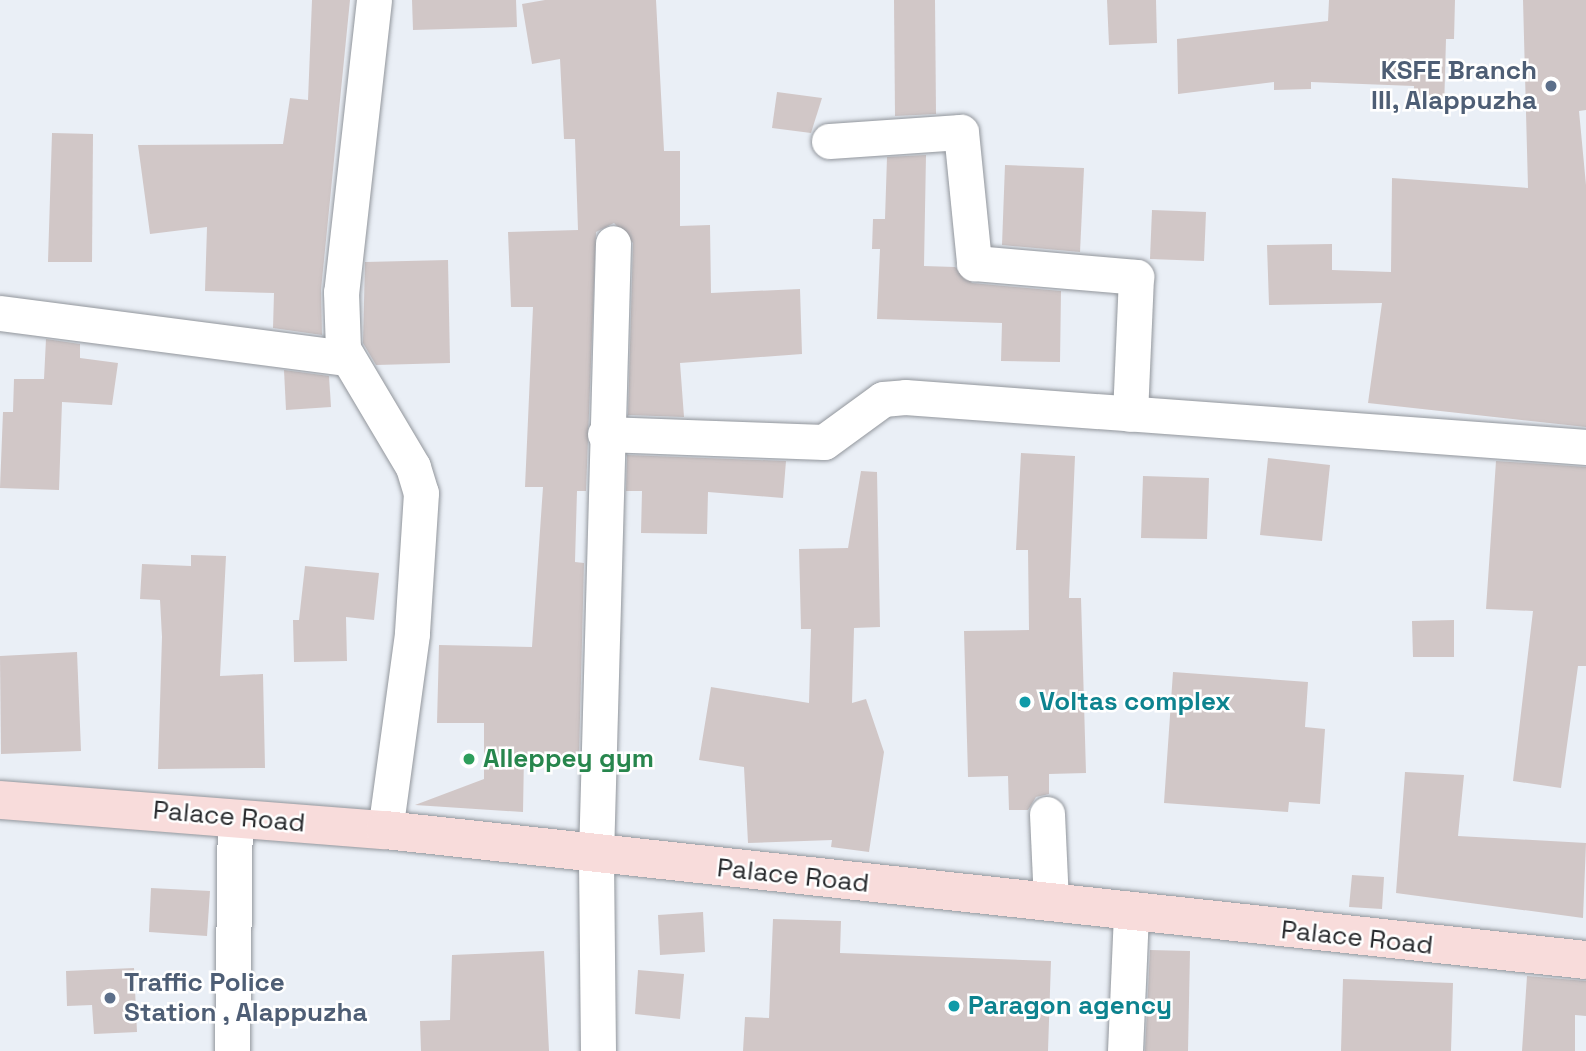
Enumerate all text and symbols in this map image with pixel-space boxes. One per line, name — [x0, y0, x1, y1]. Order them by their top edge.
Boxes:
place label: KSFE Branch III, Alappuzha — [1370, 55, 1537, 116]
marker: KSFE Branch III, Alappuzha — [1543, 78, 1559, 94]
place label: Voltas complex — [1039, 686, 1231, 718]
marker: Voltas complex — [1017, 694, 1033, 710]
place label: Alleppey gym — [483, 743, 654, 775]
marker: Alleppey gym — [461, 751, 477, 767]
street label: Palace Road — [152, 795, 306, 839]
street label: Palace Road — [715, 853, 871, 899]
street label: Palace Road — [1279, 915, 1435, 961]
place label: Traffic Police Station , Alappuzha — [124, 967, 369, 1028]
marker: Traffic Police Station , Alappuzha — [102, 990, 118, 1006]
place label: Paragon agency — [968, 990, 1172, 1022]
marker: Paragon agency — [946, 998, 962, 1014]

